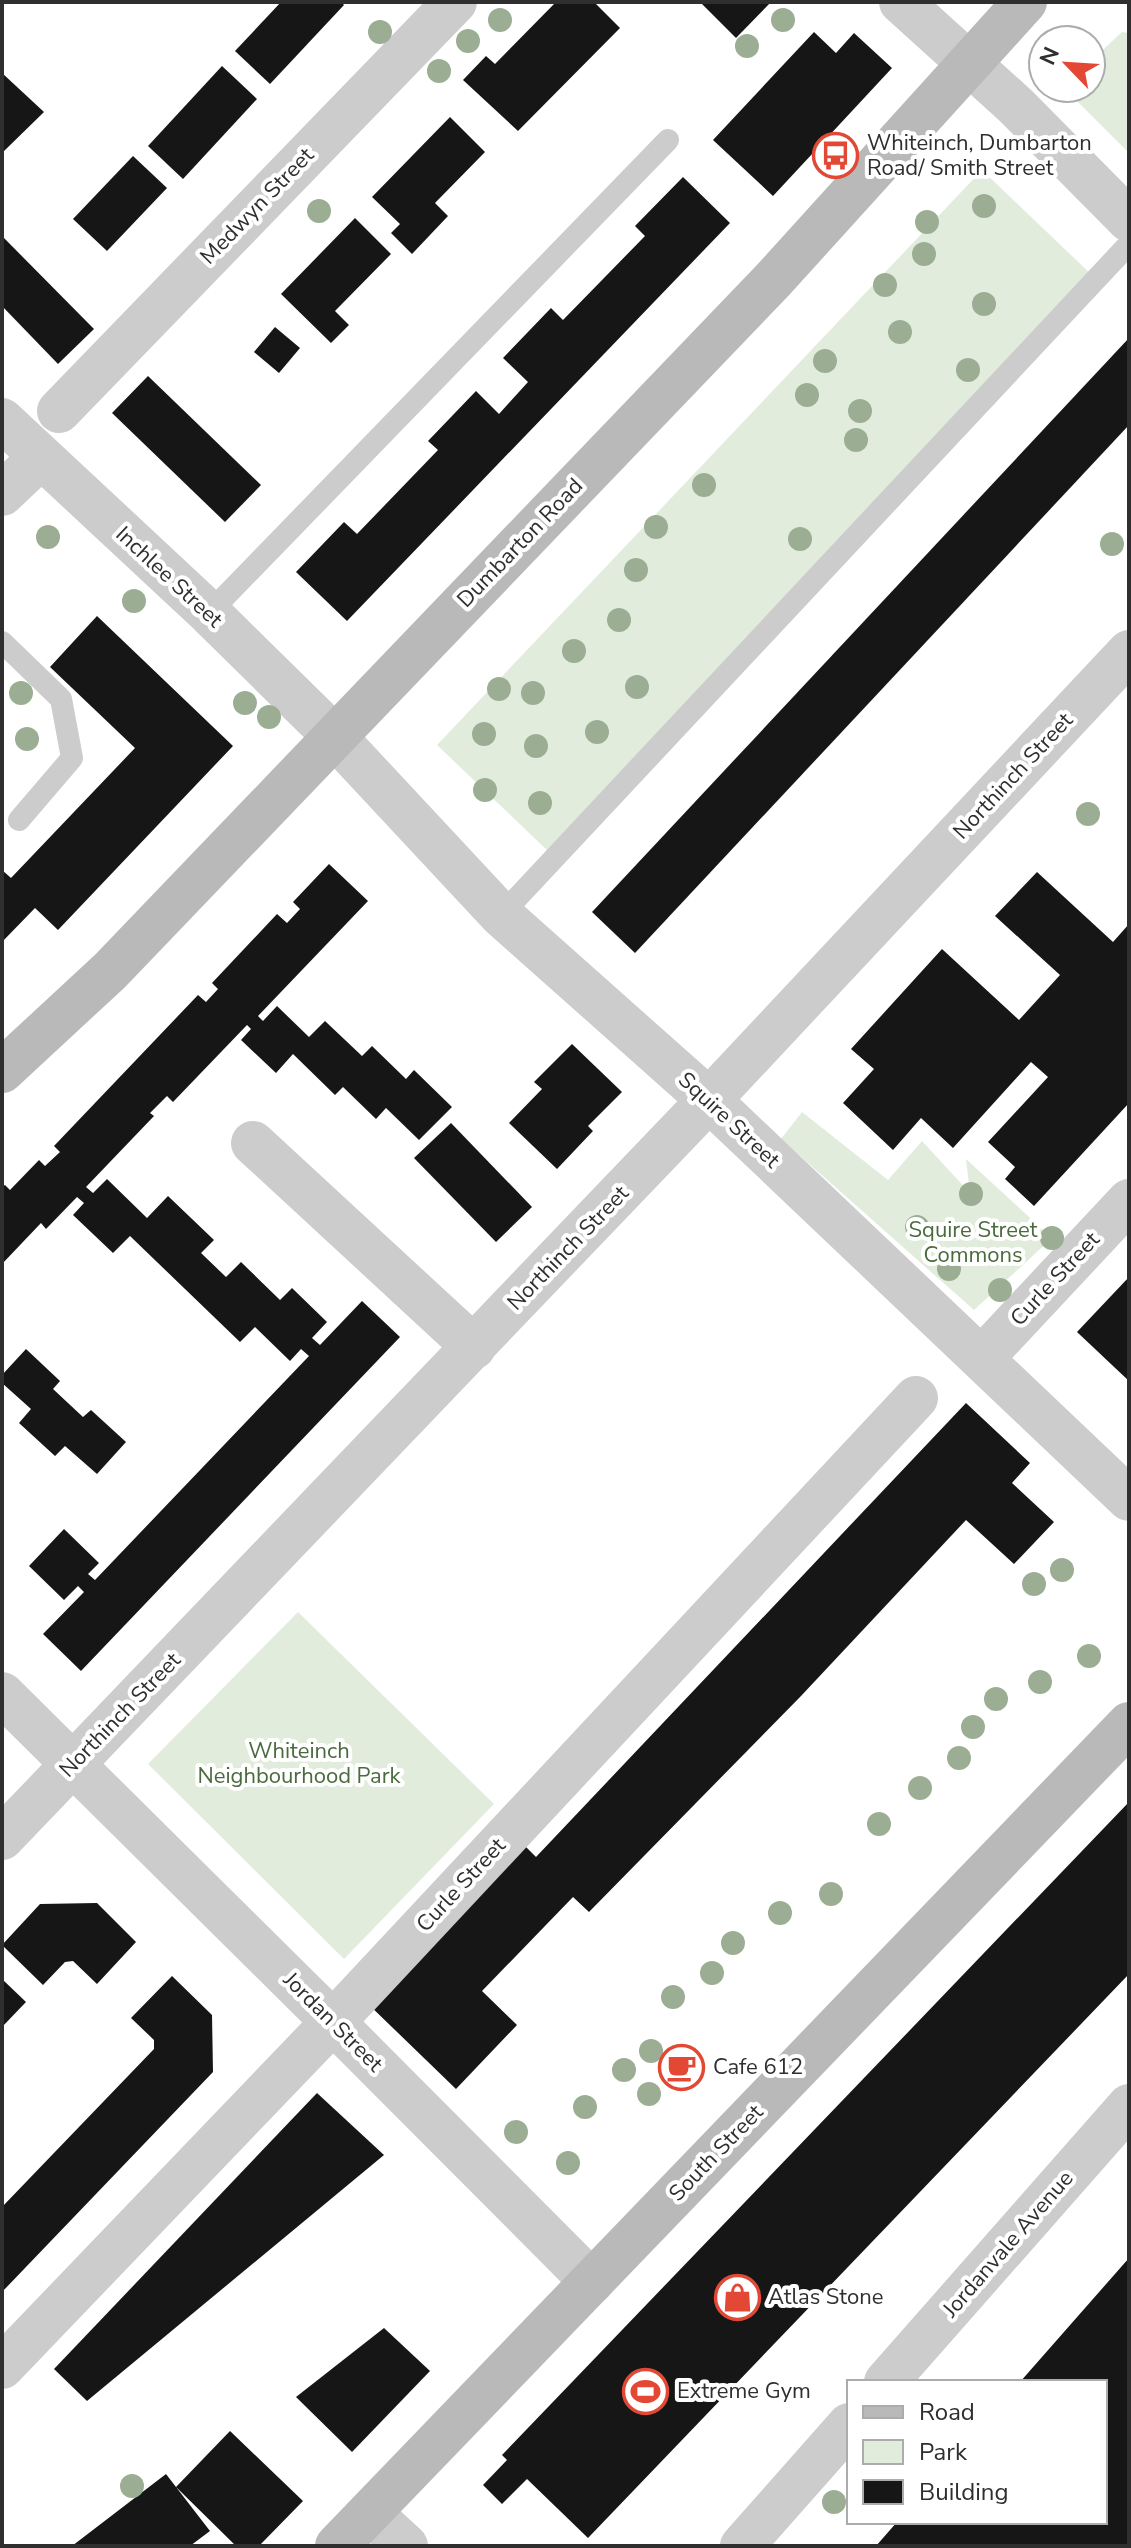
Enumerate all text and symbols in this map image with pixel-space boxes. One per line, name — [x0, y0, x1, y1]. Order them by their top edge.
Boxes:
north arrow — [1027, 24, 1107, 104]
text: N — [1033, 42, 1067, 70]
place label: Whiteinch, Dumbarton Road/ Smith Street — [867, 128, 1092, 183]
bus stop icon: Whiteinch, Dumbarton Road/ Smith Street — [812, 132, 860, 180]
street label: Medwyn Street — [194, 141, 321, 271]
street label: Dumbarton Road — [450, 472, 590, 614]
street label: Inchlee Street — [109, 520, 229, 635]
street label: Northinch Street — [946, 706, 1080, 846]
street label: Squire Street — [672, 1065, 787, 1175]
street label: Northinch Street — [501, 1179, 636, 1317]
park label: Squire Street Commons — [909, 1215, 1038, 1270]
street label: Curle Street — [1004, 1225, 1107, 1333]
street label: Northinch Street — [53, 1646, 188, 1784]
park label: Whiteinch Neighbourhood Park — [197, 1736, 402, 1791]
street label: Curle Street — [410, 1831, 513, 1939]
street label: Jordan Street — [276, 1965, 390, 2079]
cafe icon: Cafe 612 — [658, 2043, 706, 2091]
place label: Cafe 612 — [713, 2052, 803, 2082]
street label: South Street — [662, 2098, 770, 2208]
street label: Jordanvale Avenue — [935, 2164, 1080, 2325]
shop icon: Atlas Stone — [713, 2273, 761, 2321]
place label: Atlas Stone — [768, 2282, 883, 2312]
sports icon: Extreme Gym — [622, 2367, 670, 2415]
place label: Extreme Gym — [677, 2376, 811, 2406]
legend — [847, 2380, 1107, 2524]
text: Road — [919, 2396, 975, 2428]
text: Park — [919, 2436, 968, 2468]
text: Building — [919, 2476, 1009, 2508]

